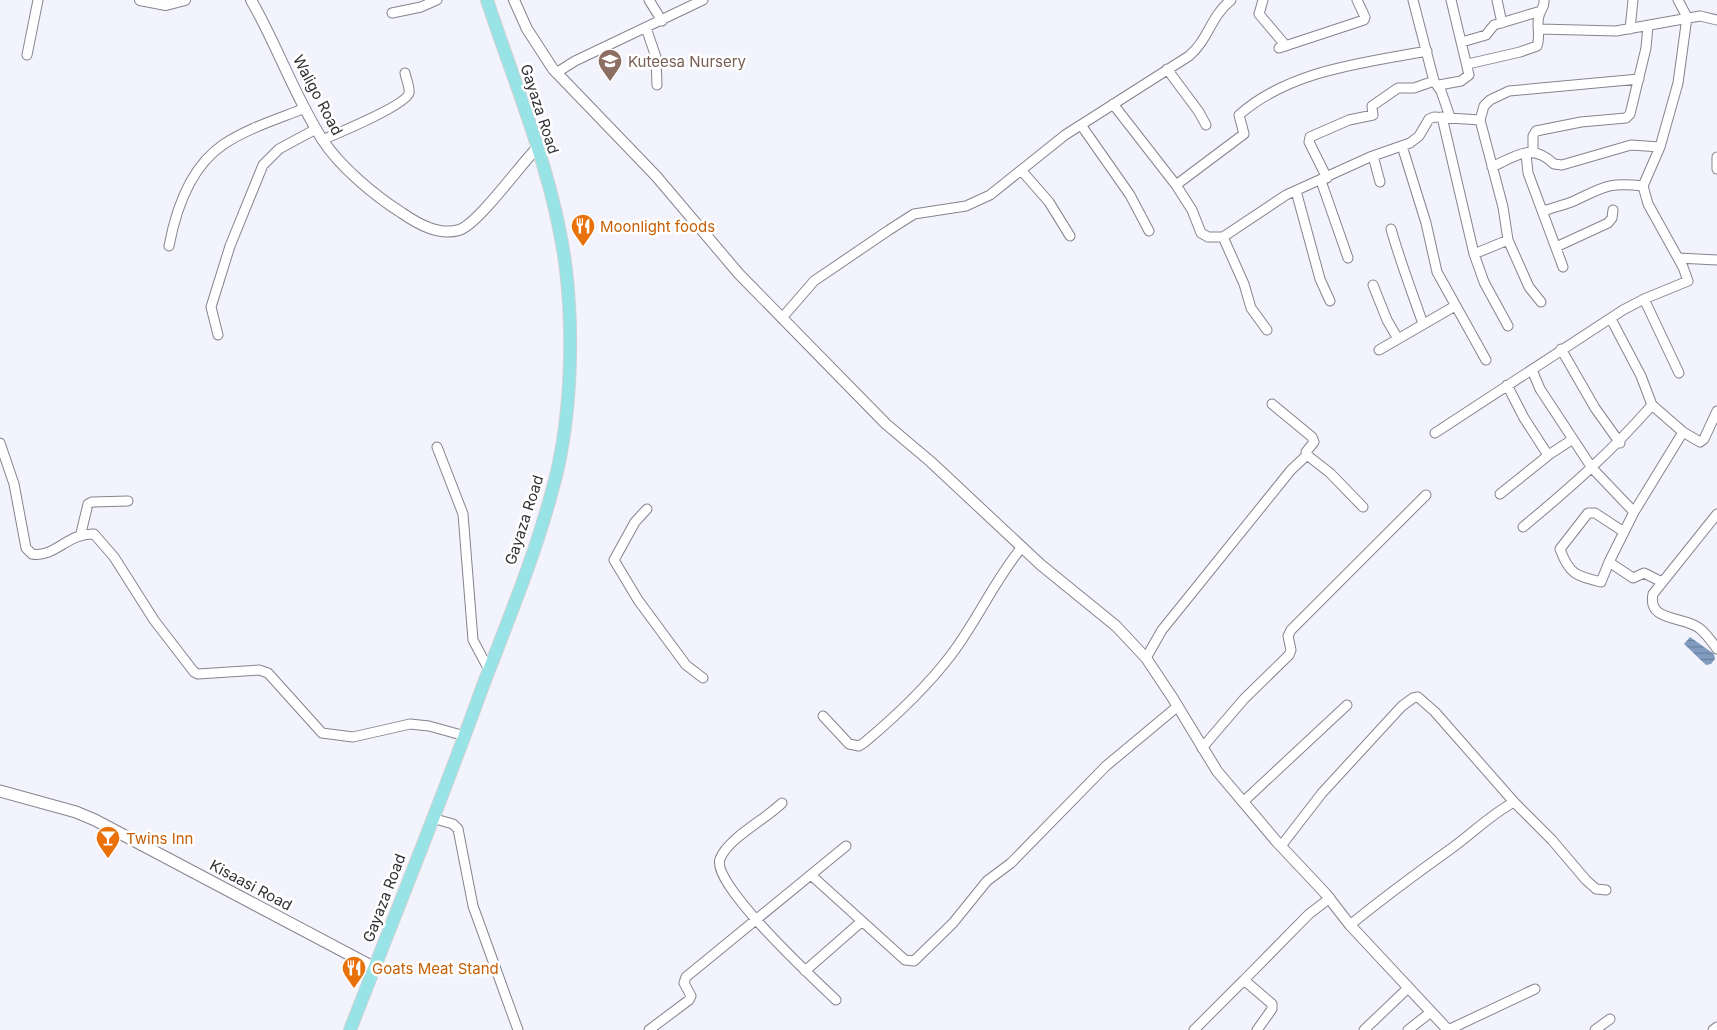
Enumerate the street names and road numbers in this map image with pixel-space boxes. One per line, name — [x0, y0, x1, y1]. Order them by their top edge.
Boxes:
street label: Waligo Road — [289, 52, 347, 138]
street label: Gayaza Road — [517, 62, 563, 156]
street label: Gayaza Road — [501, 473, 547, 567]
street label: Gayaza Road — [358, 851, 410, 945]
street label: Kisaasi Road — [207, 855, 295, 915]

